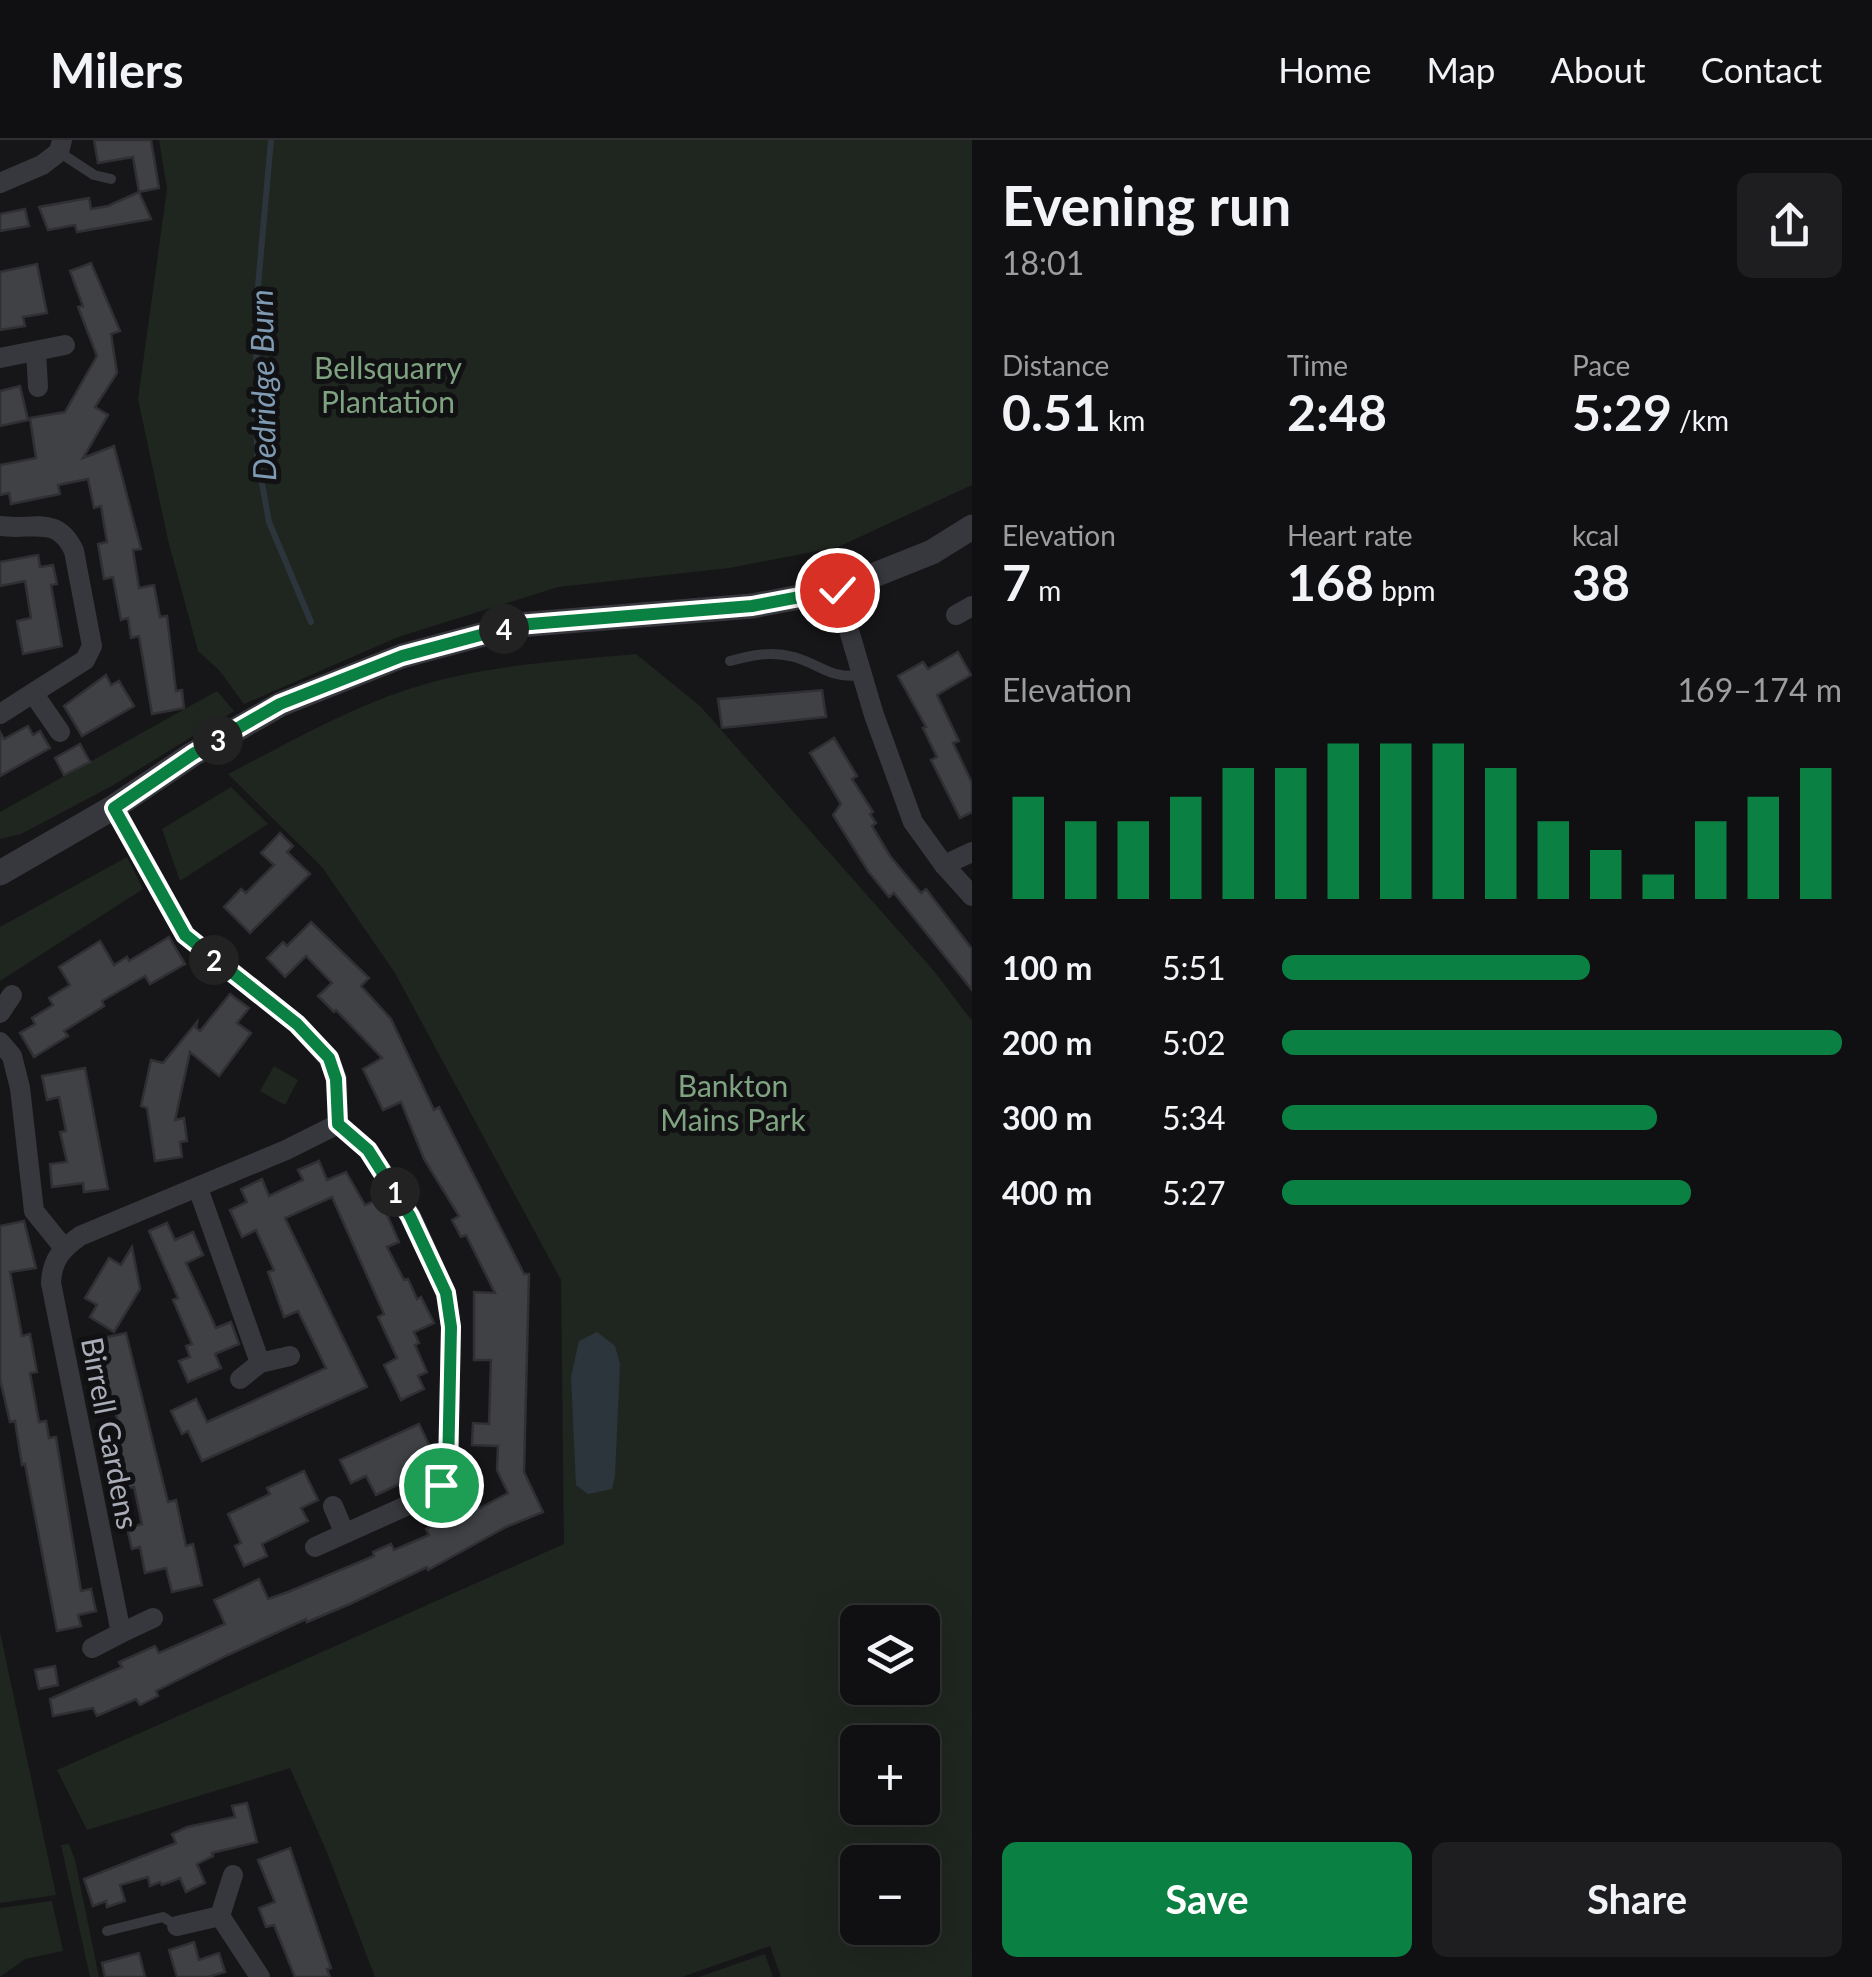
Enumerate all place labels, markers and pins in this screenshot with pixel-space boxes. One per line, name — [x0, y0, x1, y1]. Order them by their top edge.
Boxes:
pin — [795, 548, 880, 633]
pin: 4 — [479, 604, 529, 654]
pin: 3 — [193, 715, 243, 765]
pin: 2 — [189, 935, 239, 985]
pin: 1 — [370, 1167, 420, 1217]
pin — [399, 1443, 484, 1528]

